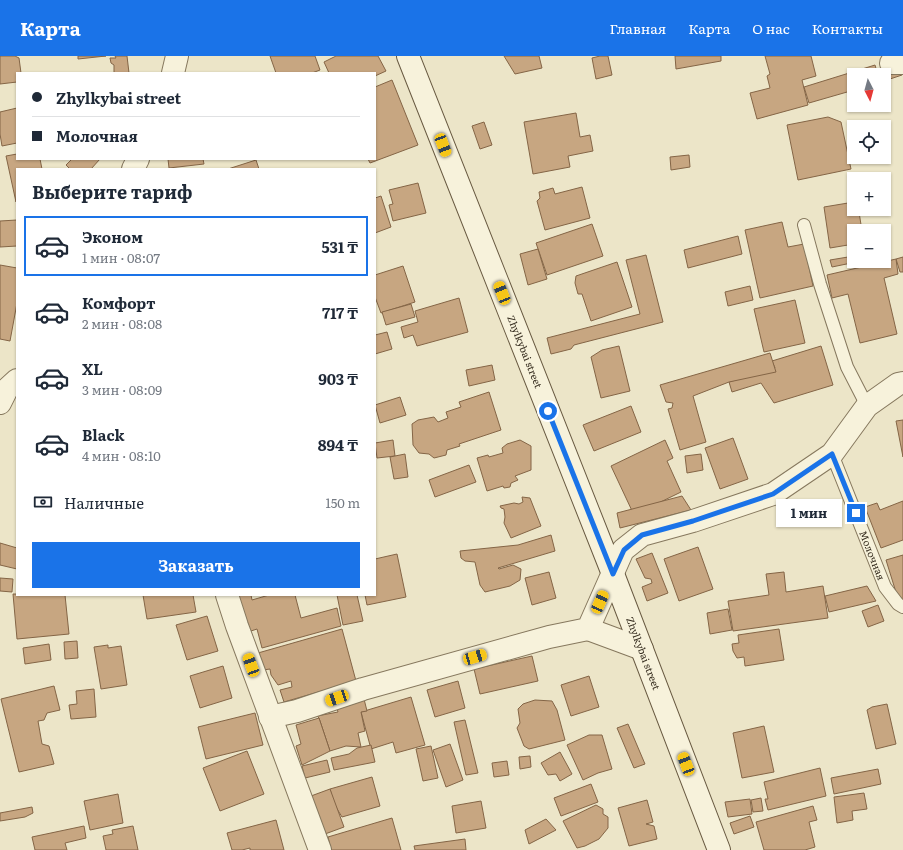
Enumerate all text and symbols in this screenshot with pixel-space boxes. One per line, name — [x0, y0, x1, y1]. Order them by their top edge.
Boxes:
text: Карта — [20, 14, 81, 42]
text: Главная — [610, 18, 666, 38]
text: Карта — [688, 18, 730, 38]
text: О нас — [752, 18, 790, 38]
text: Контакты — [812, 18, 883, 38]
north arrow — [847, 68, 891, 112]
map controls — [847, 68, 891, 268]
text: Zhylkybai street — [56, 86, 181, 109]
button: locate — [847, 120, 891, 164]
text: Молочная — [56, 124, 138, 147]
car — [433, 132, 453, 158]
button: + — [847, 172, 891, 216]
text: Выберите тариф — [32, 178, 192, 205]
button: − — [847, 224, 891, 268]
text: Эконом — [82, 225, 143, 248]
icon: car — [34, 228, 70, 264]
text: 531 ₸ — [322, 235, 358, 258]
text: 1 мин · 08:07 — [82, 248, 160, 267]
car — [492, 280, 512, 306]
text: Комфорт — [82, 291, 156, 314]
icon: car — [34, 294, 70, 330]
text: 717 ₸ — [322, 301, 358, 324]
street label: Zhylkybai street — [504, 313, 547, 390]
text: 2 мин · 08:08 — [82, 314, 162, 333]
text: XL — [82, 357, 103, 380]
icon: car — [34, 360, 70, 396]
text: 903 ₸ — [318, 367, 358, 390]
text: 3 мин · 08:09 — [82, 380, 162, 399]
route start — [539, 402, 557, 420]
text: Black — [82, 423, 125, 446]
icon: car — [34, 426, 70, 462]
text: 894 ₸ — [318, 433, 358, 456]
text: 4 мин · 08:10 — [82, 446, 161, 465]
icon: cash — [32, 491, 54, 513]
text: Наличные — [64, 491, 144, 514]
text: 150 m — [325, 493, 360, 512]
callout: 1 мин — [776, 499, 842, 527]
text: 1 мин — [791, 503, 827, 522]
route end — [847, 504, 865, 522]
street label: Молочная — [856, 528, 889, 582]
button: Заказать — [32, 542, 360, 588]
car — [590, 589, 610, 615]
street label: Zhylkybai street — [623, 614, 665, 692]
car — [462, 648, 488, 666]
car — [241, 652, 261, 678]
car — [324, 688, 350, 708]
car — [676, 751, 696, 777]

